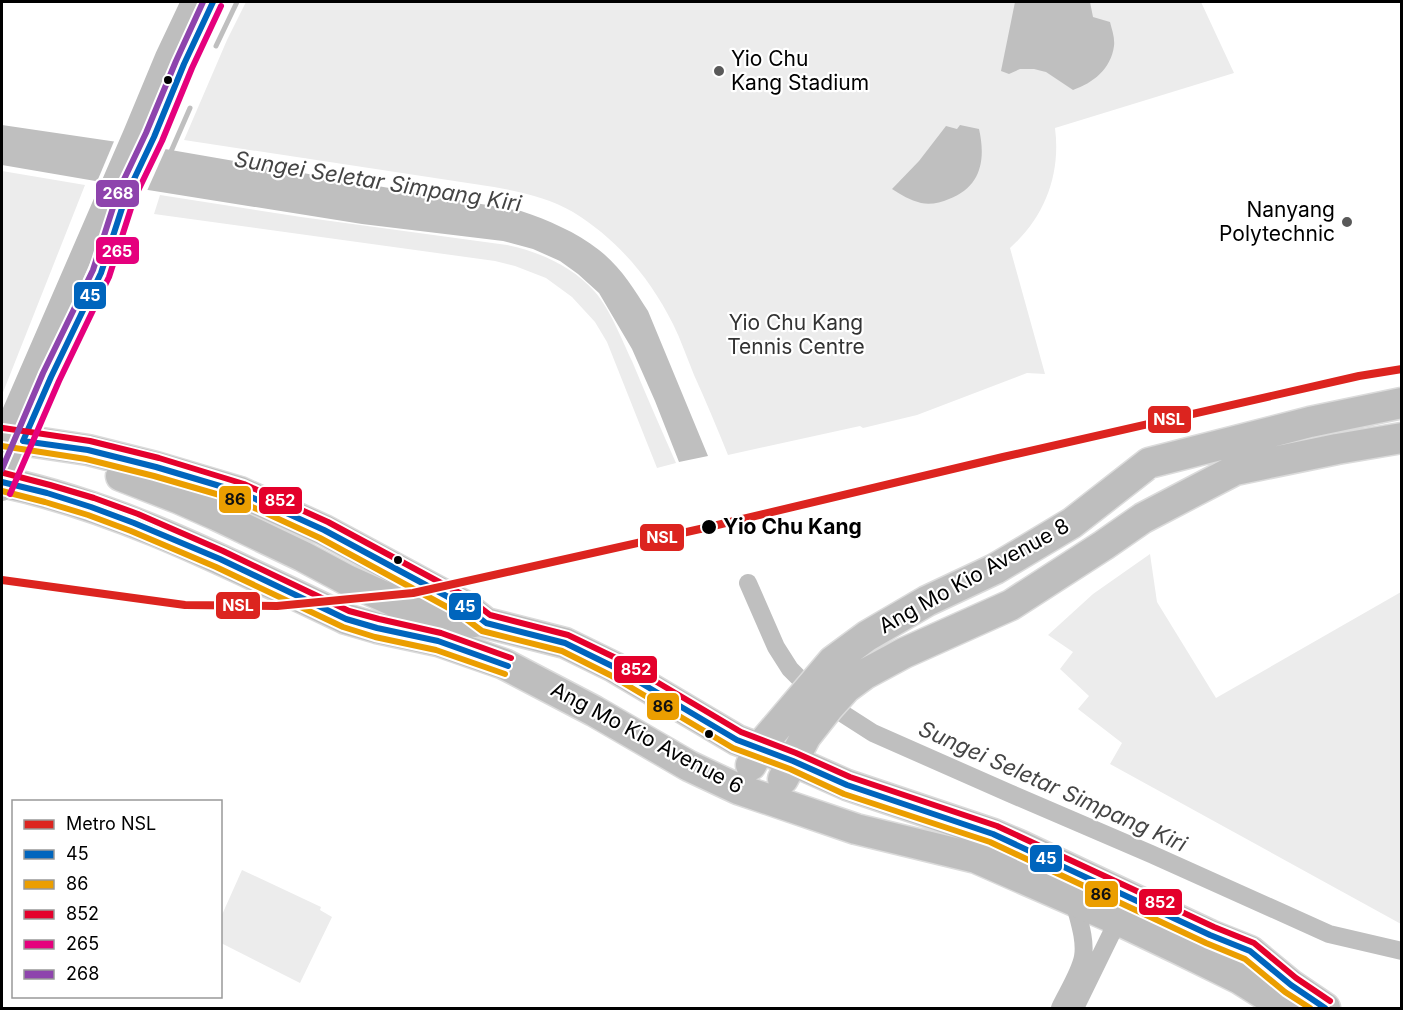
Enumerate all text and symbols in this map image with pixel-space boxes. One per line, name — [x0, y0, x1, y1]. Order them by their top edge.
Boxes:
place label: Yio Chu Kang Stadium — [731, 46, 869, 95]
marker: Yio Chu Kang Stadium — [712, 64, 726, 78]
unlabelled marker — [162, 74, 174, 86]
water label: Sungei Seletar Simpang Kiri — [233, 145, 524, 217]
line badge: 268 — [95, 179, 140, 208]
text: 268 — [103, 183, 133, 203]
place label: Nanyang Polytechnic — [1219, 197, 1335, 246]
marker: Nanyang Polytechnic — [1340, 215, 1354, 229]
line badge: 265 — [95, 236, 140, 265]
text: 265 — [102, 241, 132, 261]
line badge: 45 — [73, 281, 107, 310]
text: 45 — [79, 285, 101, 305]
park label: Yio Chu Kang Tennis Centre — [727, 310, 865, 359]
line badge: NSL — [1147, 405, 1192, 434]
text: NSL — [1153, 409, 1185, 429]
line badge: 86 — [218, 485, 252, 514]
line badge: 852 — [258, 486, 303, 515]
text: 86 — [225, 489, 245, 509]
text: 852 — [265, 490, 295, 510]
street label: Ang Mo Kio Avenue 8 — [874, 513, 1073, 638]
place label: Yio Chu Kang — [723, 514, 862, 539]
marker: Yio Chu Kang — [700, 518, 718, 536]
line badge: NSL — [639, 523, 685, 552]
text: NSL — [646, 527, 678, 547]
unlabelled marker — [392, 554, 404, 566]
line badge: NSL — [215, 591, 261, 620]
line badge: 45 — [448, 592, 482, 621]
text: NSL — [222, 595, 254, 615]
text: 45 — [454, 596, 476, 616]
line badge: 852 — [613, 655, 658, 684]
text: 852 — [621, 659, 651, 679]
street label: Ang Mo Kio Avenue 6 — [547, 676, 748, 799]
line badge: 86 — [646, 692, 680, 721]
text: 86 — [653, 696, 673, 716]
water label: Sungei Seletar Simpang Kiri — [915, 715, 1192, 857]
unlabelled marker — [703, 728, 715, 740]
legend — [12, 800, 222, 998]
text: Metro NSL — [66, 813, 156, 834]
text: 45 — [66, 843, 89, 864]
line badge: 45 — [1029, 844, 1063, 873]
text: 45 — [1035, 848, 1057, 868]
text: 86 — [66, 873, 88, 894]
line badge: 86 — [1084, 880, 1119, 908]
text: 86 — [1091, 884, 1111, 904]
line badge: 852 — [1138, 888, 1183, 916]
text: 852 — [1145, 892, 1175, 912]
text: 852 — [66, 903, 99, 924]
text: 265 — [66, 933, 99, 954]
text: 268 — [66, 963, 99, 984]

